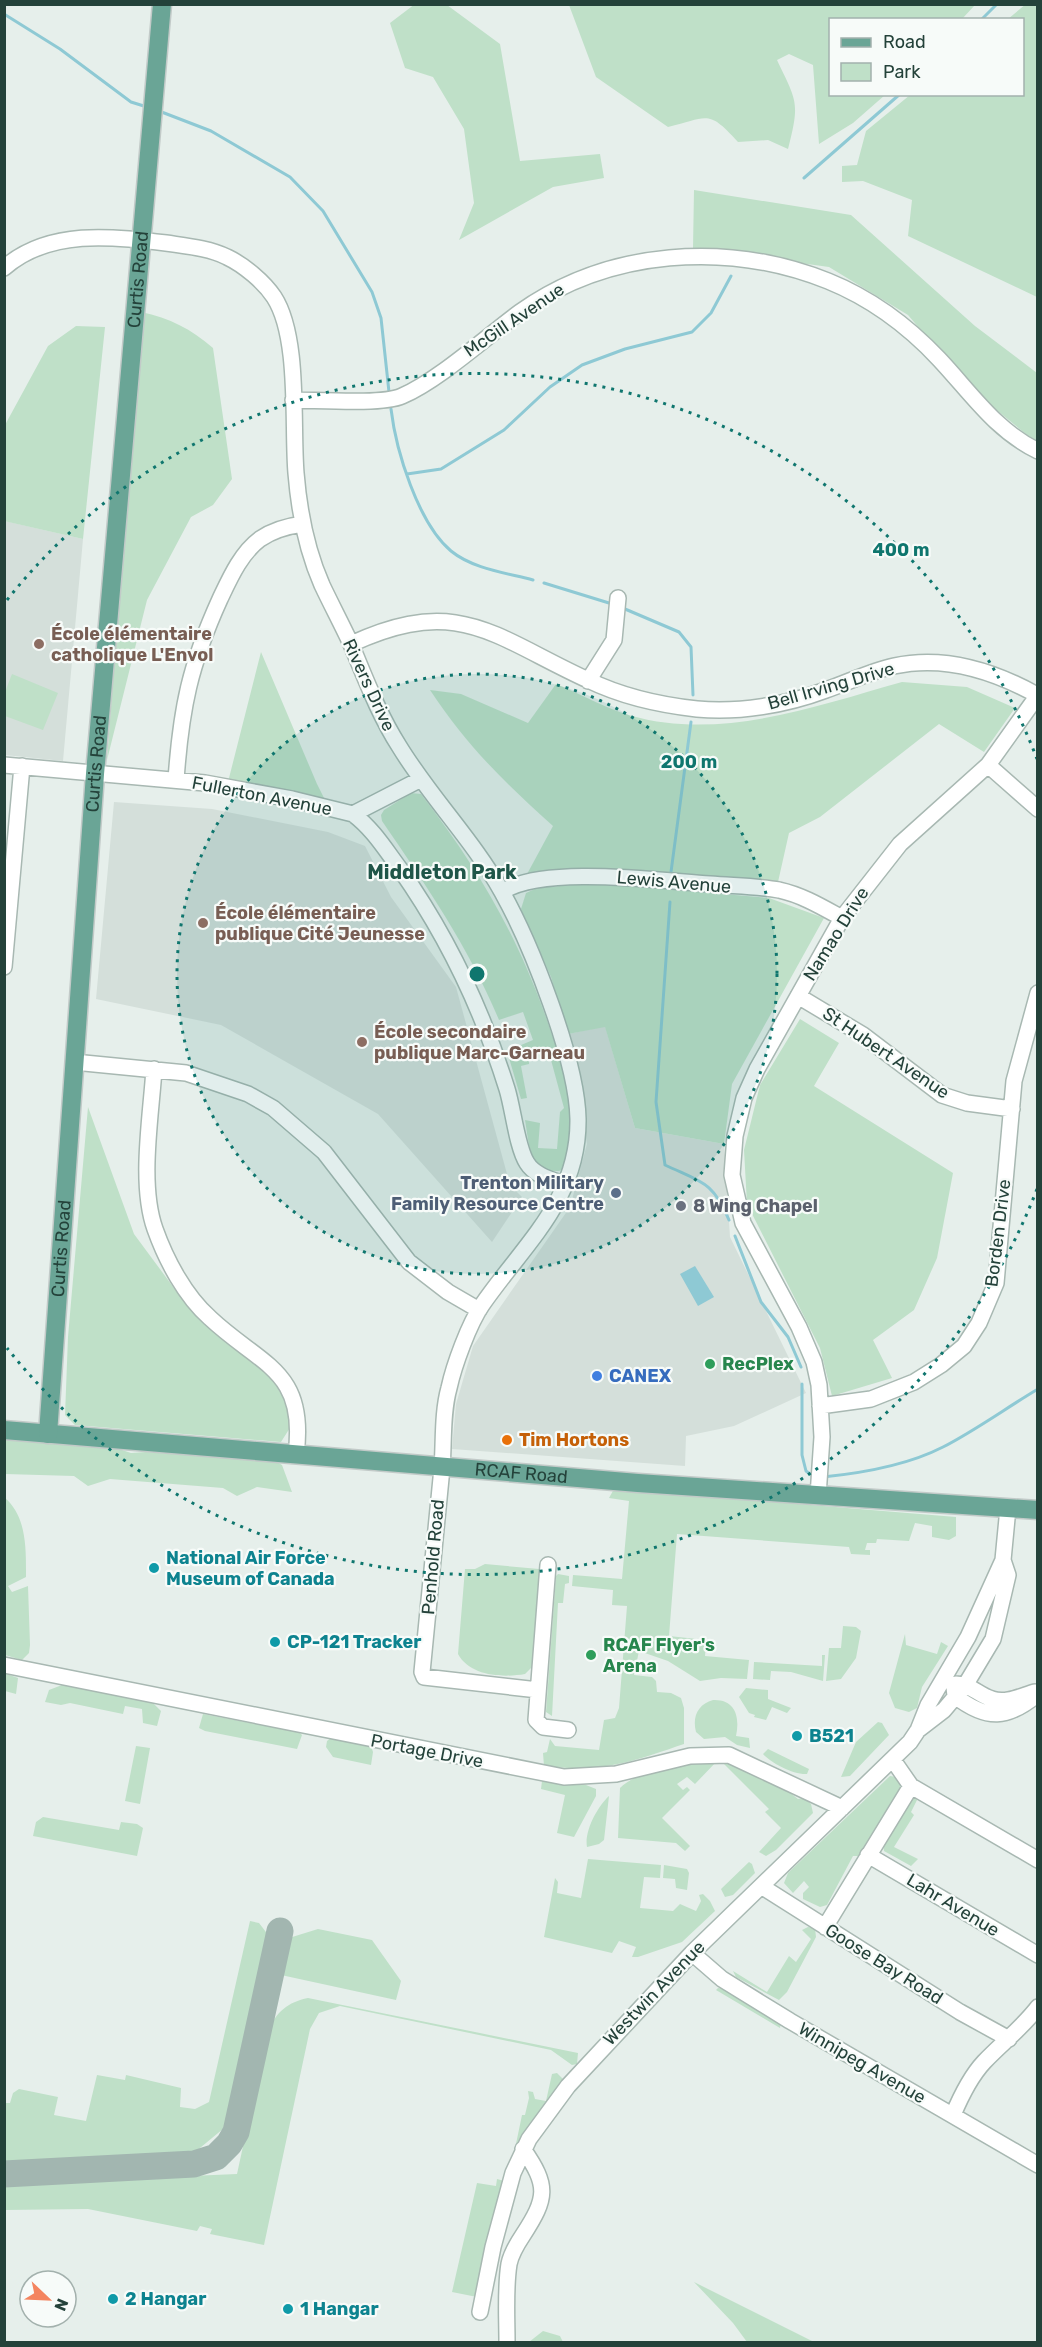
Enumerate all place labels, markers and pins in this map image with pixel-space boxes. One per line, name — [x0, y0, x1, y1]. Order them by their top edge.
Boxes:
place label: École élémentaire catholique L'Envol — [51, 623, 213, 666]
marker: École élémentaire catholique L'Envol — [32, 637, 46, 651]
place label: École élémentaire publique Cité Jeunesse — [215, 902, 425, 945]
marker: École élémentaire publique Cité Jeunesse — [196, 916, 210, 930]
centre of rings — [467, 964, 487, 984]
place label: École secondaire publique Marc-Garneau — [374, 1021, 585, 1064]
marker: École secondaire publique Marc-Garneau — [355, 1035, 369, 1049]
place label: Trenton Military Family Resource Centre — [391, 1172, 604, 1215]
marker: Trenton Military Family Resource Centre — [609, 1186, 623, 1200]
place label: 8 Wing Chapel — [693, 1195, 818, 1217]
marker: 8 Wing Chapel — [674, 1199, 688, 1213]
place label: RecPlex — [722, 1353, 794, 1375]
marker: RecPlex — [703, 1357, 717, 1371]
place label: CANEX — [609, 1365, 672, 1387]
marker: CANEX — [590, 1369, 604, 1383]
place label: Tim Hortons — [519, 1429, 629, 1451]
marker: Tim Hortons — [500, 1433, 514, 1447]
place label: National Air Force Museum of Canada — [166, 1547, 335, 1590]
marker: National Air Force Museum of Canada — [147, 1561, 161, 1575]
place label: CP-121 Tracker — [287, 1631, 421, 1653]
place label: RCAF Flyer's Arena — [603, 1634, 715, 1677]
marker: CP-121 Tracker — [268, 1635, 282, 1649]
marker: RCAF Flyer's Arena — [584, 1648, 598, 1662]
place label: B521 — [809, 1725, 854, 1747]
marker: B521 — [790, 1729, 804, 1743]
place label: 2 Hangar — [125, 2288, 206, 2310]
marker: 2 Hangar — [106, 2292, 120, 2306]
place label: 1 Hangar — [300, 2298, 379, 2320]
marker: 1 Hangar — [281, 2302, 295, 2316]

